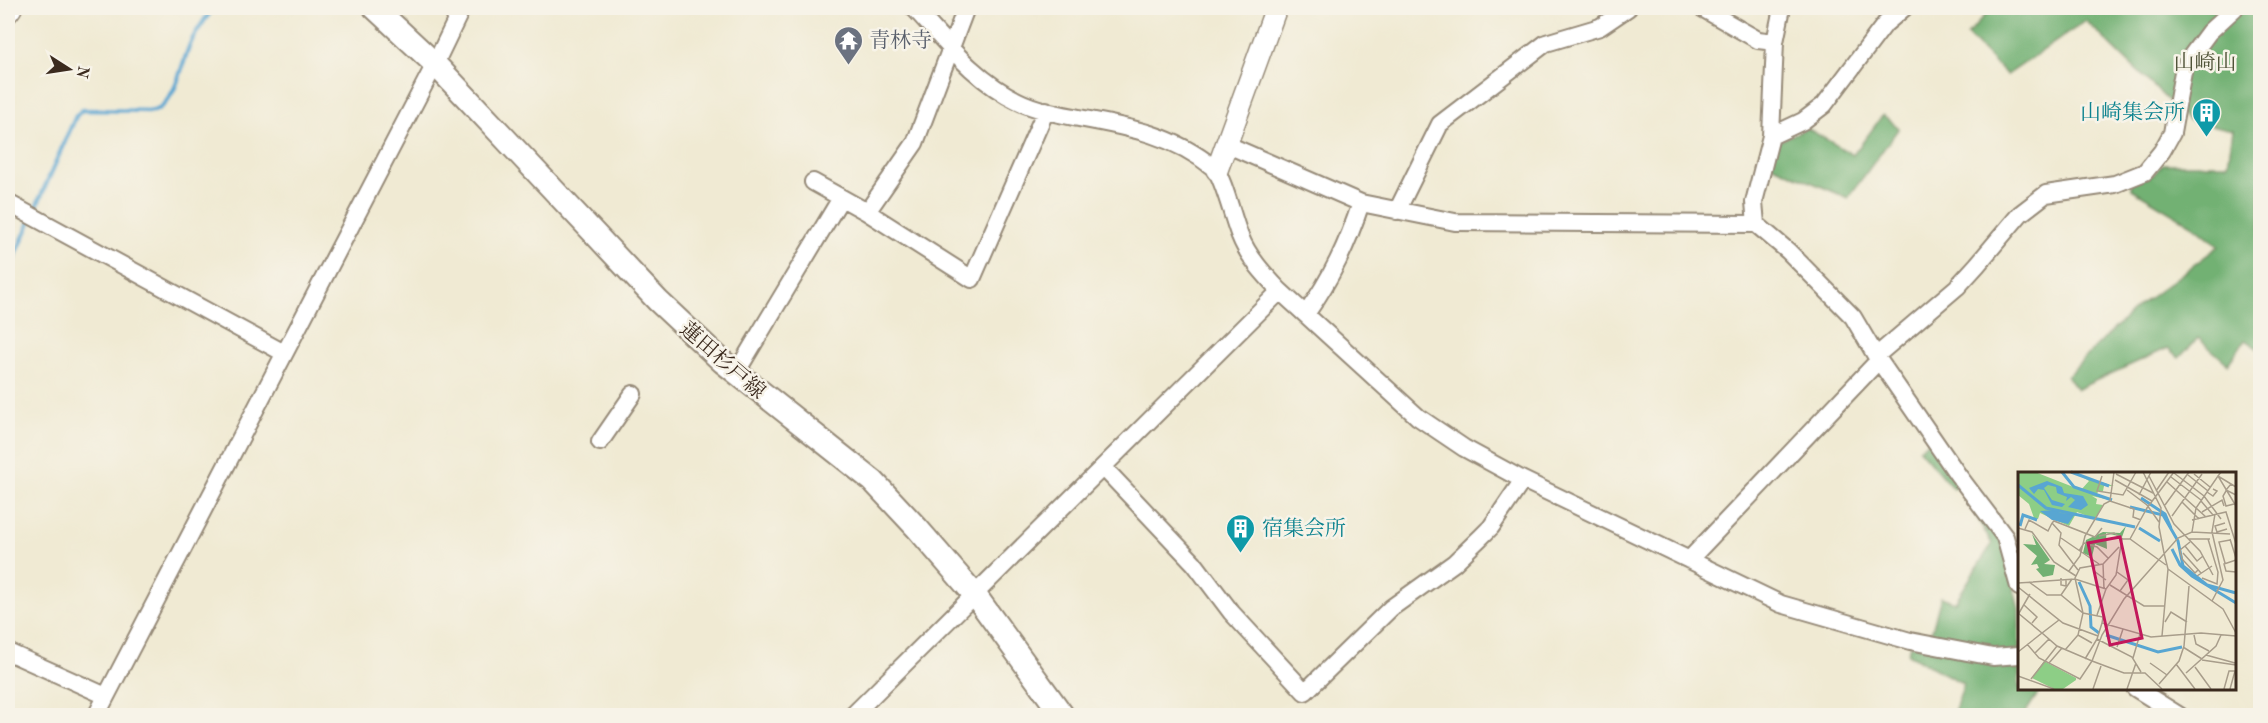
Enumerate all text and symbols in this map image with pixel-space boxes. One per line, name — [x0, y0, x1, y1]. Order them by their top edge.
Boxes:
temple icon: 青林寺 — [832, 24, 864, 66]
place label: 青林寺 — [869, 29, 932, 52]
north arrow — [39, 39, 99, 99]
park label: 山崎山 — [2174, 51, 2237, 74]
text: N — [72, 64, 91, 80]
building icon: 山崎集会所 — [2190, 96, 2222, 138]
place label: 山崎集会所 — [2080, 101, 2185, 124]
street label: 蓮田杉戸線 — [676, 317, 770, 403]
inset map — [2018, 472, 2235, 690]
building icon: 宿集会所 — [1225, 512, 1257, 554]
place label: 宿集会所 — [1262, 517, 1346, 540]

